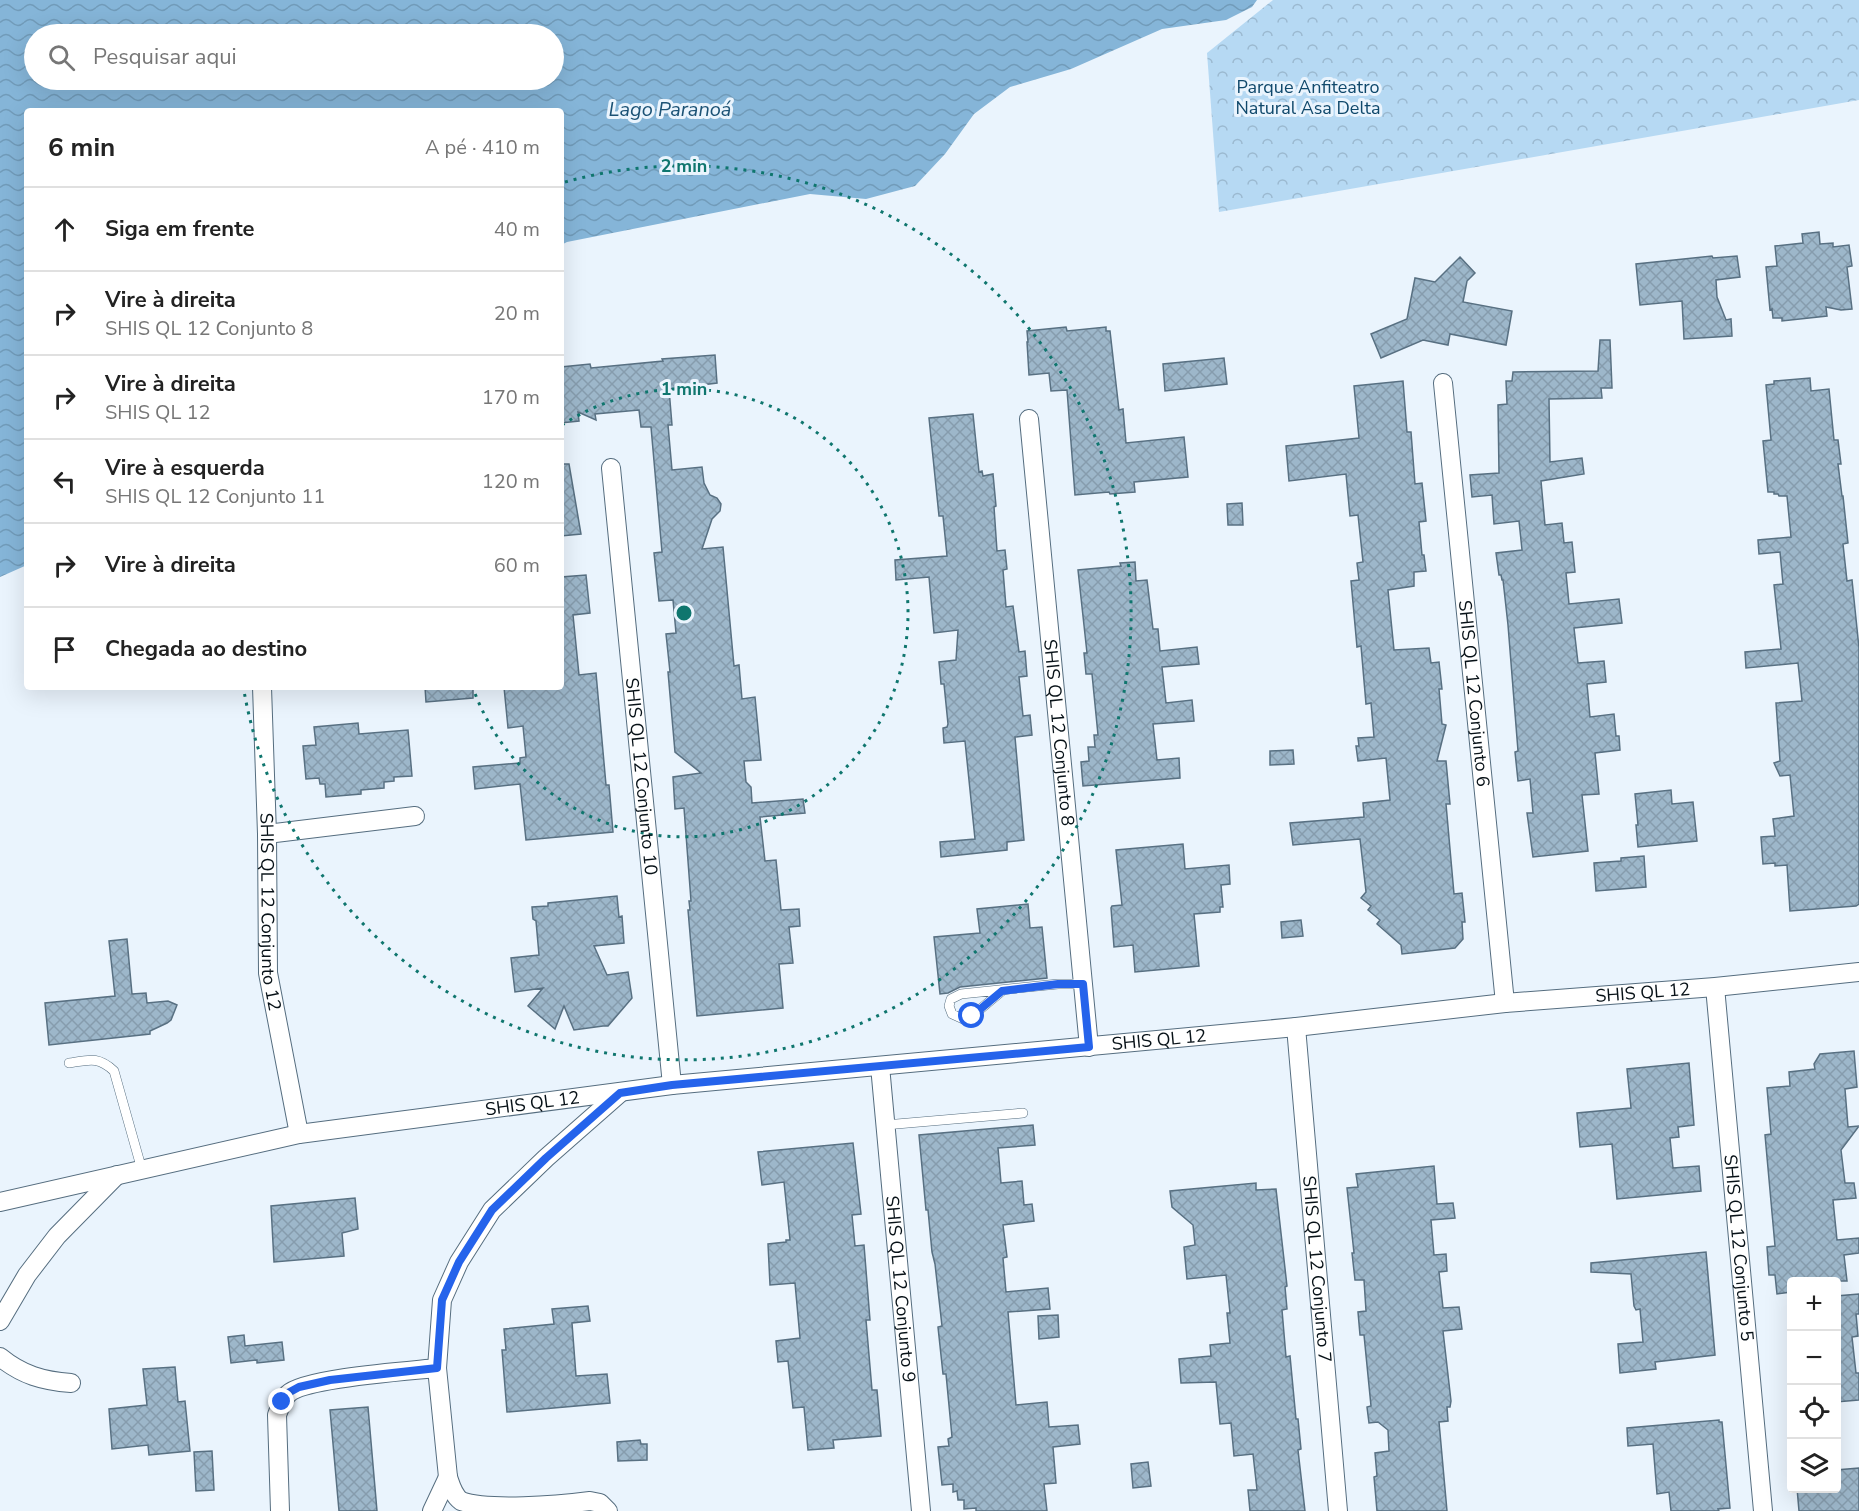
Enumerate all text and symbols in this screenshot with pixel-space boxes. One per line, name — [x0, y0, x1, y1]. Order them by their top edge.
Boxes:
search box — [24, 24, 564, 90]
icon: search — [45, 41, 78, 74]
text: Pesquisar aqui — [93, 42, 237, 72]
park label: Parque Anfiteatro Natural Asa Delta — [1236, 75, 1380, 120]
water label: Lago Paranoá — [609, 96, 732, 123]
text: 6 min — [48, 130, 115, 165]
text: A pé · 410 m — [425, 134, 540, 161]
text: 2 min — [661, 154, 707, 178]
icon: ahead — [48, 213, 81, 246]
text: Siga em frente — [105, 214, 254, 244]
text: 40 m — [494, 216, 540, 243]
text: Vire à direita — [105, 285, 236, 315]
icon: right — [48, 297, 81, 330]
text: 20 m — [494, 300, 540, 327]
text: SHIS QL 12 Conjunto 8 — [105, 315, 313, 342]
text: Vire à direita — [105, 369, 236, 399]
text: 1 min — [661, 377, 707, 401]
icon: right — [48, 381, 81, 414]
text: 170 m — [482, 384, 540, 411]
text: SHIS QL 12 — [105, 399, 210, 426]
text: Vire à esquerda — [105, 453, 265, 483]
icon: left — [48, 465, 81, 498]
text: 120 m — [482, 468, 540, 495]
text: SHIS QL 12 Conjunto 11 — [105, 483, 325, 510]
icon: right — [48, 549, 81, 582]
text: Vire à direita — [105, 550, 236, 580]
text: 60 m — [494, 552, 540, 579]
street label: SHIS QL 12 Conjunto 6 — [1453, 599, 1495, 788]
centre of rings — [674, 603, 694, 623]
icon: arrive — [48, 633, 81, 666]
text: Chegada ao destino — [105, 634, 307, 664]
street label: SHIS QL 12 Conjunto 8 — [1038, 638, 1080, 827]
street label: SHIS QL 12 Conjunto 10 — [620, 677, 663, 876]
street label: SHIS QL 12 Conjunto 12 — [254, 812, 287, 1013]
street label: SHIS QL 12 — [1594, 977, 1691, 1008]
route start — [958, 1002, 984, 1028]
street label: SHIS QL 12 — [1111, 1023, 1207, 1056]
street label: SHIS QL 12 — [484, 1085, 581, 1121]
street label: SHIS QL 12 Conjunto 5 — [1718, 1153, 1759, 1342]
street label: SHIS QL 12 Conjunto 7 — [1297, 1175, 1337, 1364]
street label: SHIS QL 12 Conjunto 9 — [880, 1195, 921, 1384]
map controls — [1787, 1277, 1841, 1493]
button: + — [1787, 1277, 1841, 1331]
button: − — [1787, 1331, 1841, 1385]
button: locate — [1787, 1385, 1841, 1439]
route end — [268, 1388, 294, 1414]
button: layers — [1787, 1439, 1841, 1493]

